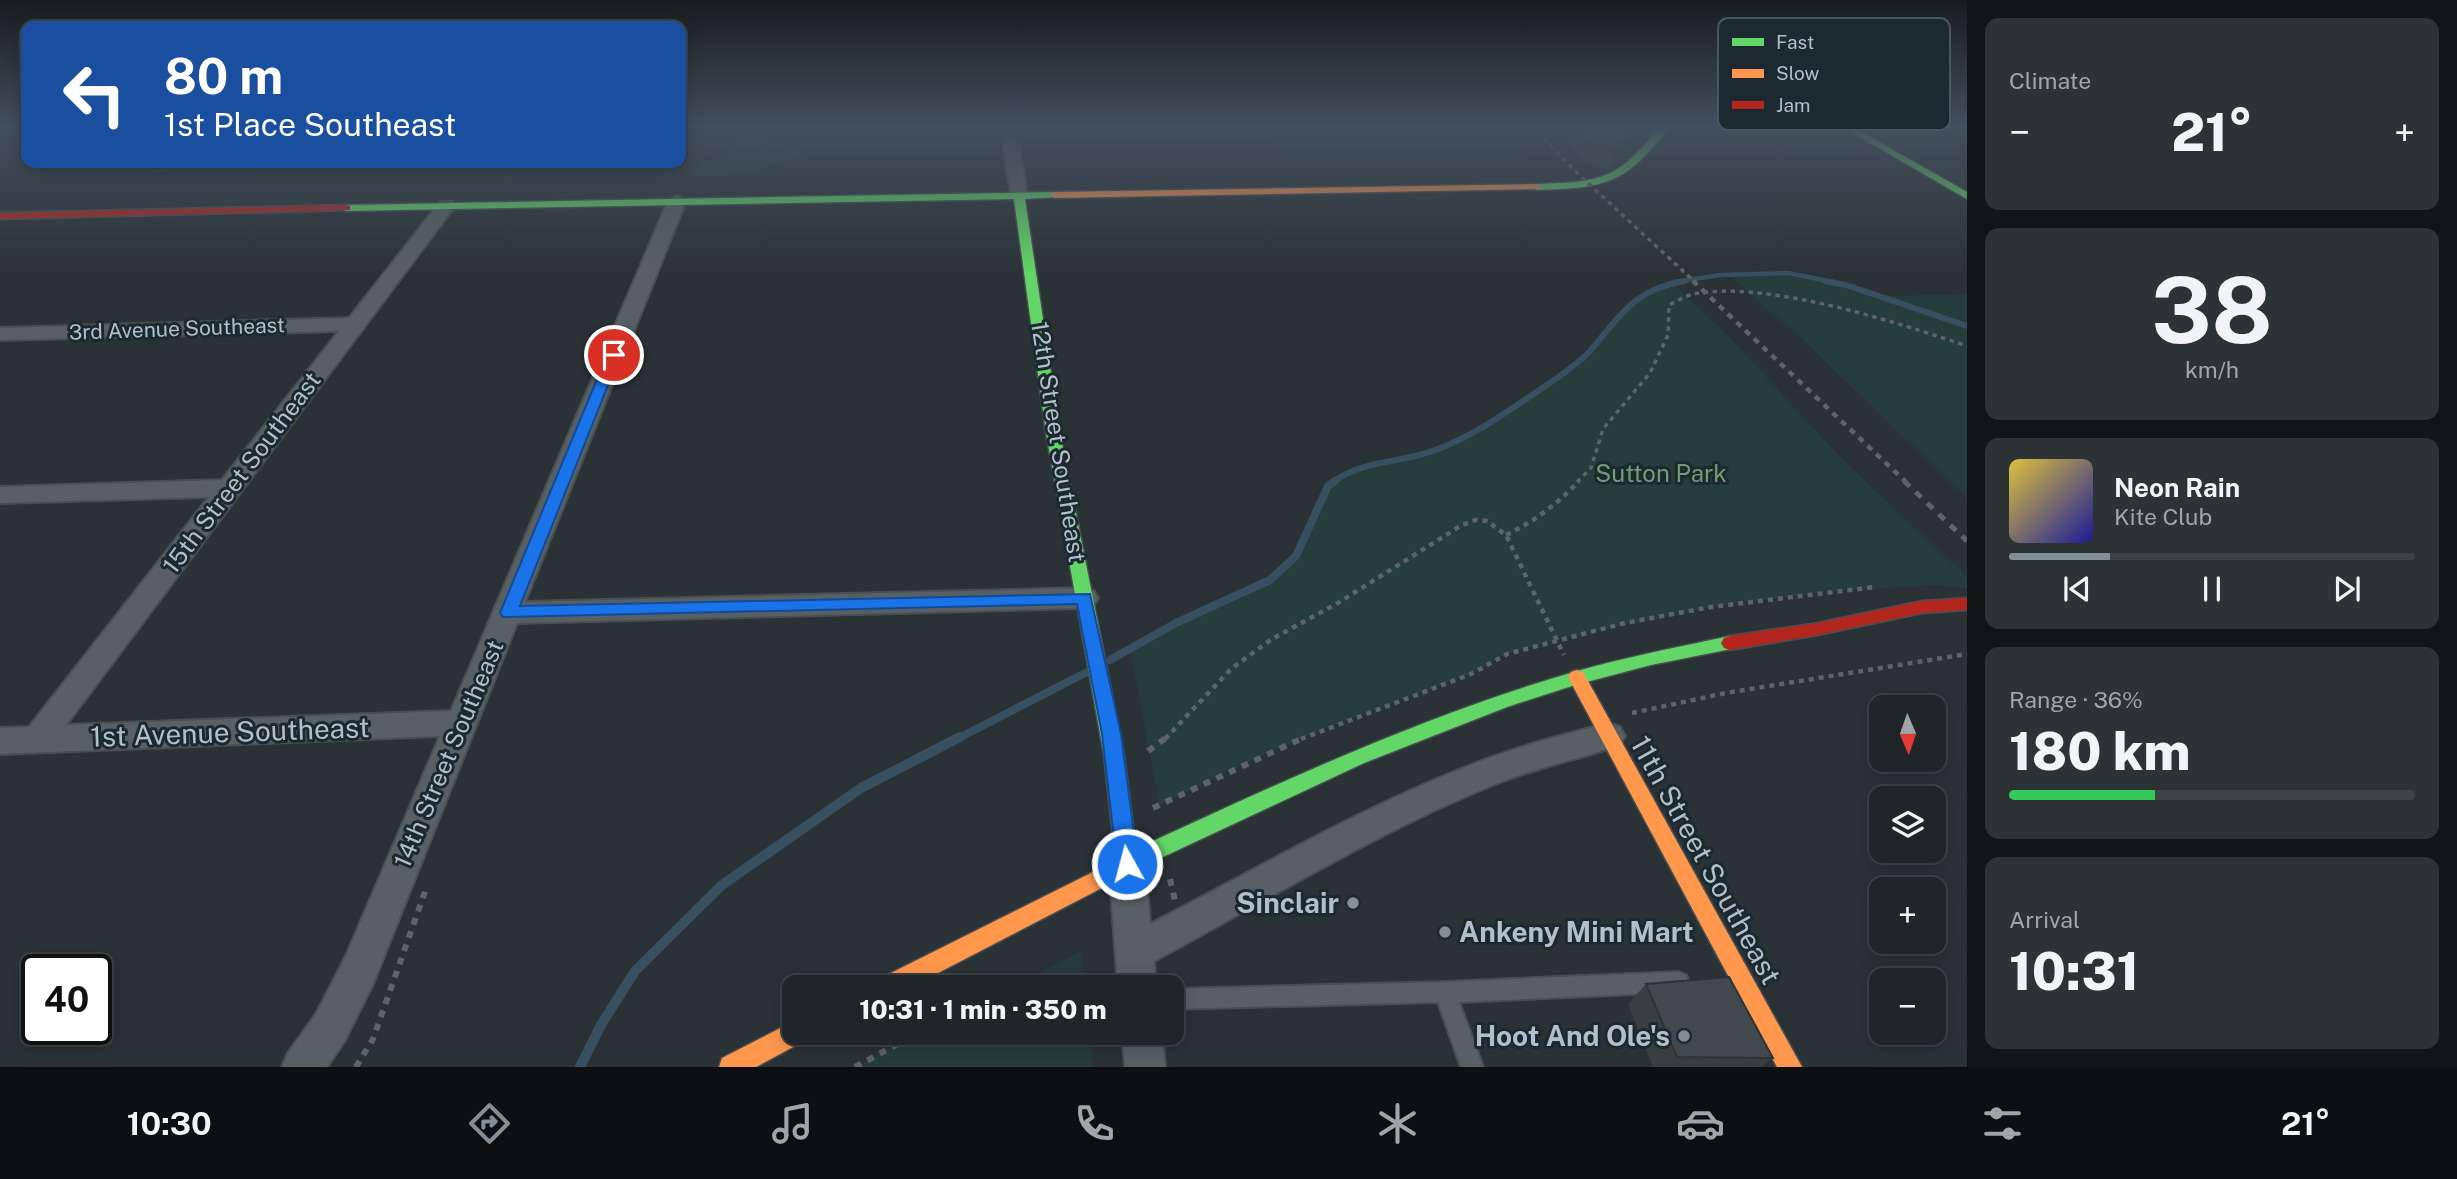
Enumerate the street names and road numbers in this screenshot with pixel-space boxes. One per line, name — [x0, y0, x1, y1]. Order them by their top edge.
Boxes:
street label: 3rd Avenue Southeast — [69, 312, 285, 345]
street label: 12th Street Southeast — [1026, 319, 1092, 564]
street label: 15th Street Southeast — [156, 366, 326, 578]
street label: 14th Street Southeast — [387, 636, 509, 872]
street label: 1st Avenue Southeast — [90, 710, 370, 753]
street label: 11th Street Southeast — [1624, 730, 1788, 990]

